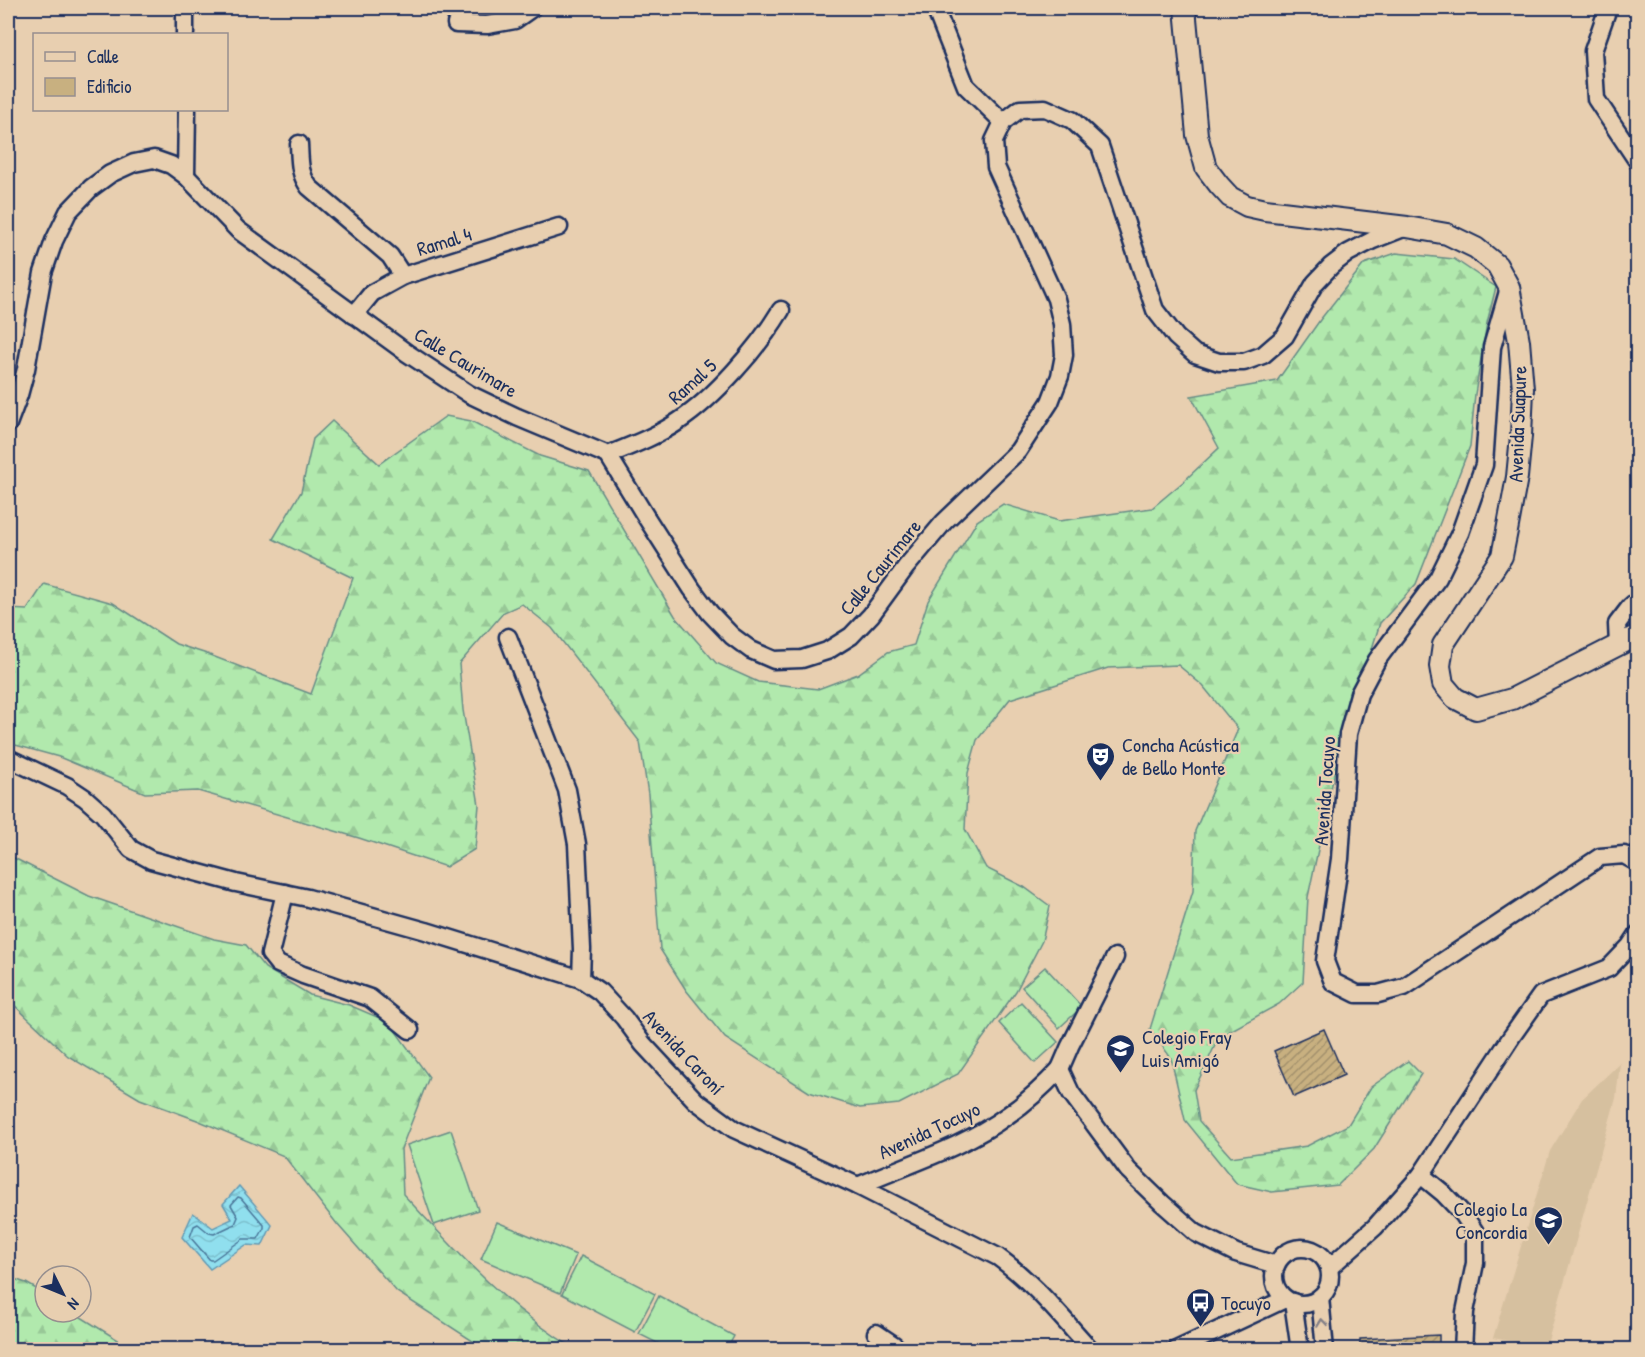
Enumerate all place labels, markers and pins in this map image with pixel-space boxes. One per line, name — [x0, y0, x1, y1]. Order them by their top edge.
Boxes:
place label: Concha Acústica de Bello Monte — [1122, 731, 1239, 781]
theatre icon: Concha Acústica de Bello Monte — [1085, 740, 1117, 782]
place label: Colegio Fray Luis Amigó — [1142, 1023, 1232, 1073]
school or university icon: Colegio Fray Luis Amigó — [1105, 1032, 1137, 1074]
place label: Colegio La Concordia — [1453, 1195, 1527, 1245]
school or university icon: Colegio La Concordia — [1532, 1204, 1564, 1246]
bus stop icon: Tocuyo — [1184, 1286, 1216, 1328]
place label: Tocuyo — [1221, 1289, 1271, 1316]

